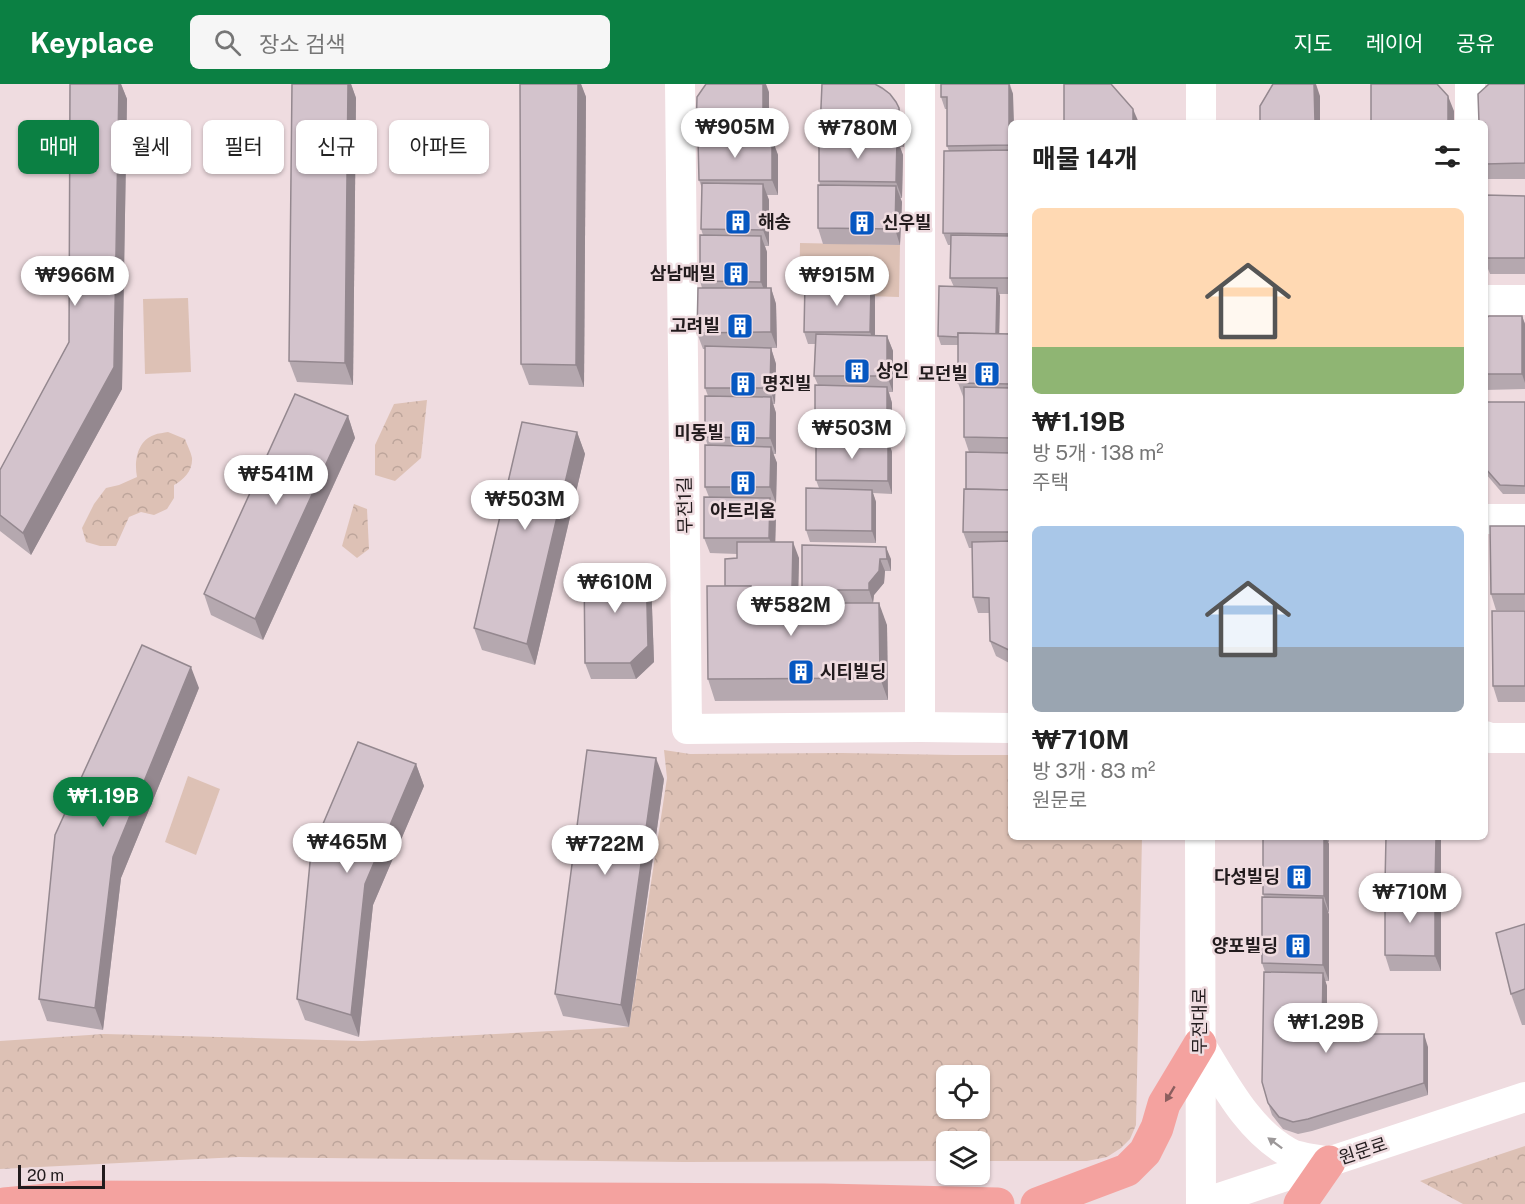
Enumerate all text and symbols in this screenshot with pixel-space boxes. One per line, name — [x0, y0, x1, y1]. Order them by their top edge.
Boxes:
search box — [190, 15, 610, 69]
text: Keyplace — [30, 26, 154, 59]
icon: search — [211, 26, 244, 59]
text: 장소 검색 — [259, 31, 345, 57]
text: 지도 — [1294, 31, 1332, 56]
text: 레이어 — [1365, 31, 1423, 56]
text: 공유 — [1456, 31, 1495, 56]
pin: ₩905M — [693, 108, 777, 159]
pin: ₩780M — [816, 109, 900, 160]
text: ₩905M — [695, 115, 775, 139]
text: ₩780M — [818, 116, 898, 140]
chip: 매매 — [18, 120, 99, 174]
chip: 월세 — [111, 120, 191, 174]
chip: 필터 — [203, 120, 284, 174]
chip: 신규 — [296, 120, 377, 174]
chip: 아파트 — [389, 120, 489, 174]
icon: filters — [1431, 140, 1464, 173]
text: 매물 14개 — [1032, 143, 1138, 174]
building icon: 해송 — [723, 207, 753, 237]
building icon: 신우빌 — [847, 208, 877, 238]
place label: 해송 — [758, 211, 791, 232]
place label: 신우빌 — [882, 212, 932, 233]
icon: home — [1194, 247, 1302, 355]
pin: ₩966M — [33, 256, 117, 307]
pin: ₩915M — [795, 256, 879, 307]
building icon: 삼남매빌 — [721, 259, 751, 289]
text: ₩966M — [35, 263, 115, 287]
place label: 삼남매빌 — [650, 263, 716, 284]
text: ₩915M — [799, 263, 875, 287]
building icon: 고려빌 — [725, 311, 755, 341]
place label: 고려빌 — [670, 315, 720, 336]
building icon: 상인 — [842, 356, 872, 386]
building icon: 모던빌 — [972, 359, 1002, 389]
place label: 상인 — [876, 360, 909, 381]
place label: 모던빌 — [918, 363, 968, 384]
building icon: 명진빌 — [728, 369, 758, 399]
place label: 명진빌 — [762, 373, 812, 394]
text: ₩1.19B — [1032, 406, 1125, 437]
pin: ₩503M — [810, 409, 894, 460]
text: ₩503M — [812, 416, 892, 440]
building icon: 미동빌 — [728, 418, 758, 448]
place label: 미동빌 — [674, 422, 724, 443]
text: 방 5개 · 138 m² — [1032, 441, 1164, 465]
pin: ₩541M — [234, 455, 318, 506]
text: ₩541M — [238, 462, 314, 486]
building icon: 아트리움 — [728, 468, 758, 498]
text: 주택 — [1032, 470, 1069, 494]
street label: 무전1길 — [674, 476, 695, 534]
pin: ₩503M — [483, 480, 567, 531]
text: ₩503M — [485, 487, 565, 511]
place label: 아트리움 — [710, 500, 776, 521]
pin: ₩610M — [573, 563, 657, 614]
icon: home — [1194, 565, 1302, 673]
text: ₩610M — [577, 570, 653, 594]
pin: ₩582M — [749, 586, 833, 637]
text: ₩582M — [751, 593, 831, 617]
building icon: 시티빌딩 — [786, 657, 816, 687]
place label: 시티빌딩 — [820, 661, 886, 682]
text: ₩710M — [1032, 724, 1129, 755]
text: 방 3개 · 83 m² — [1032, 759, 1155, 783]
pin: ₩1.19B — [54, 777, 152, 828]
text: ₩1.19B — [67, 784, 139, 808]
text: 원문로 — [1032, 788, 1087, 812]
pin: ₩465M — [305, 823, 389, 874]
pin: ₩722M — [563, 825, 647, 876]
text: ₩465M — [307, 830, 387, 854]
text: ₩722M — [566, 832, 644, 856]
building icon: 다성빌딩 — [1284, 862, 1314, 892]
place label: 다성빌딩 — [1214, 866, 1280, 887]
pin: ₩710M — [1368, 873, 1452, 924]
text: ₩710M — [1373, 880, 1447, 904]
building icon: 양포빌딩 — [1283, 931, 1313, 961]
place label: 양포빌딩 — [1212, 935, 1278, 956]
street label: 무전대로 — [1189, 988, 1210, 1054]
pin: ₩1.29B — [1277, 1003, 1375, 1054]
text: ₩1.29B — [1288, 1010, 1364, 1034]
map controls — [936, 1065, 990, 1185]
button: locate — [936, 1065, 990, 1119]
one-way arrow — [1165, 1086, 1176, 1102]
button: layers — [936, 1131, 990, 1185]
street label: 원문로 — [1336, 1133, 1390, 1168]
one-way arrow — [1268, 1137, 1283, 1149]
scale bar — [18, 1162, 105, 1190]
text: 20 m — [27, 1166, 64, 1185]

